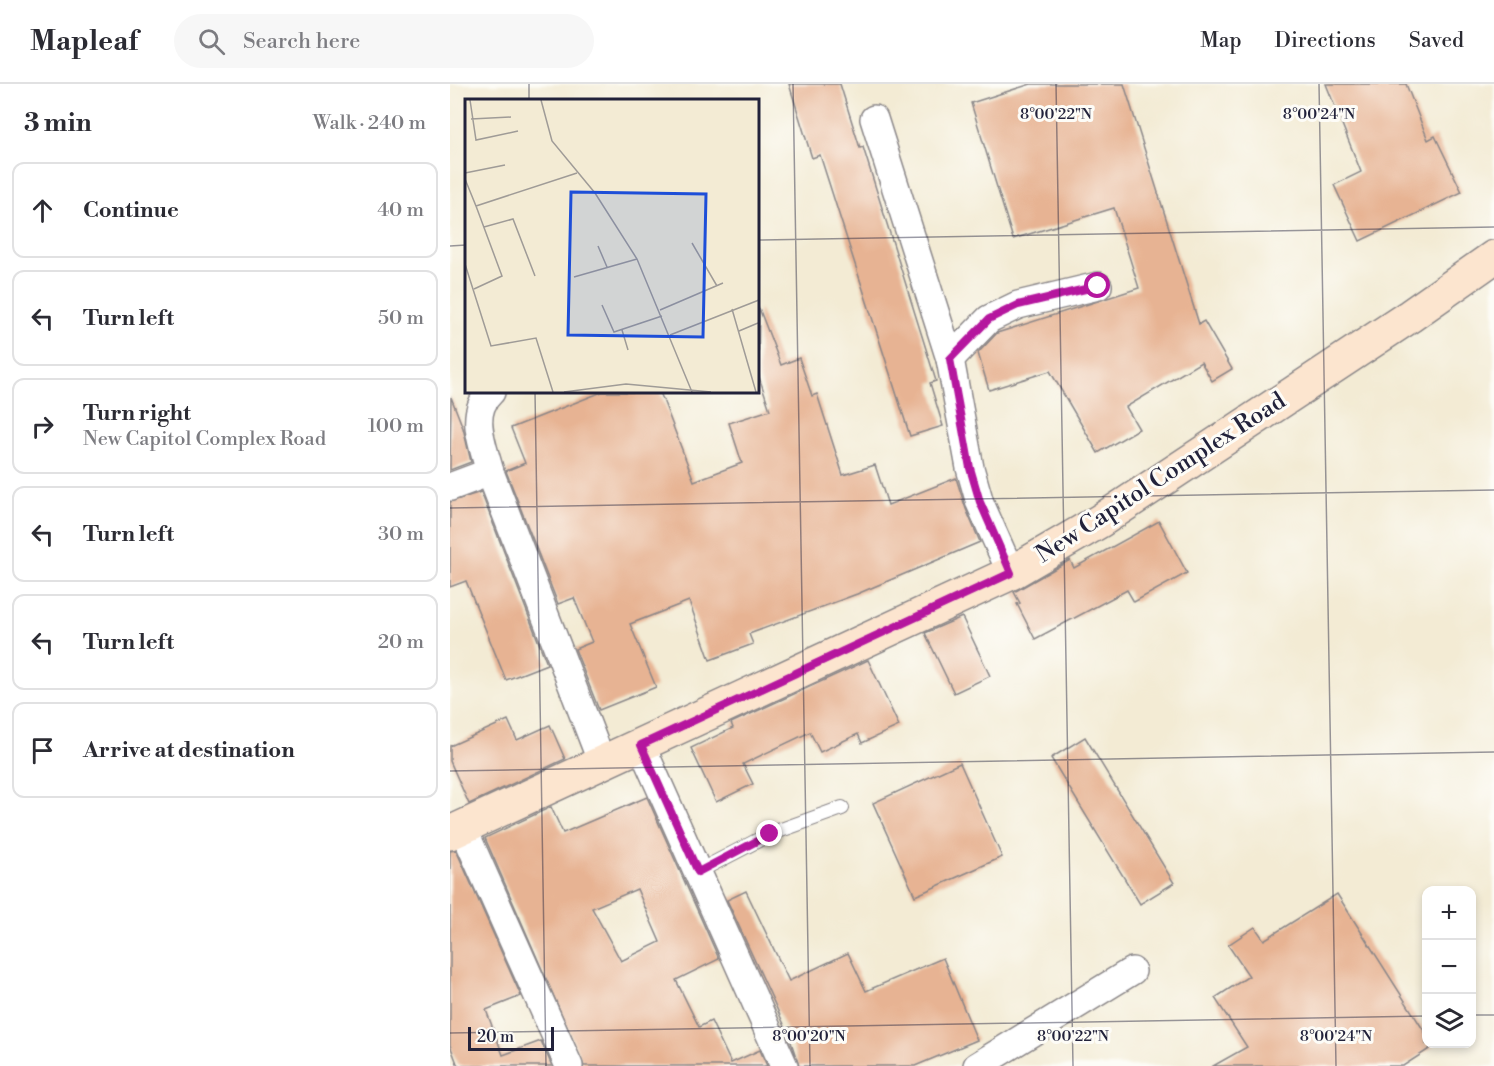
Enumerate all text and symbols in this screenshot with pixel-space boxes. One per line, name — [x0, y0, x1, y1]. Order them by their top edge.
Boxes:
search box — [174, 14, 594, 68]
text: Mapleaf — [30, 24, 138, 59]
icon: search — [195, 25, 228, 58]
text: Search here — [243, 28, 360, 55]
text: Map — [1200, 28, 1242, 54]
text: Directions — [1275, 28, 1376, 54]
text: Saved — [1409, 28, 1464, 54]
inset map — [465, 99, 759, 393]
text: 8°00'22"N — [1020, 105, 1092, 124]
text: 8°00'24"N — [1283, 105, 1355, 124]
text: 3 min — [24, 107, 92, 139]
text: Walk · 240 m — [313, 111, 426, 136]
icon: ahead — [26, 194, 59, 227]
text: Continue — [83, 197, 179, 224]
text: 40 m — [377, 198, 424, 223]
route start — [1084, 272, 1110, 298]
icon: left — [26, 302, 59, 335]
text: Turn left — [83, 305, 174, 332]
text: 50 m — [378, 306, 424, 331]
street label: New Capitol Complex Road — [1031, 386, 1292, 570]
text: Turn right — [83, 400, 191, 427]
icon: right — [26, 410, 59, 443]
text: 100 m — [368, 414, 424, 439]
text: New Capitol Complex Road — [83, 427, 326, 452]
icon: left — [26, 518, 59, 551]
text: Turn left — [83, 521, 174, 548]
text: 30 m — [378, 522, 424, 547]
icon: left — [26, 626, 59, 659]
text: Turn left — [83, 629, 174, 656]
text: 20 m — [378, 630, 424, 655]
icon: arrive — [26, 734, 59, 767]
text: Arrive at destination — [83, 737, 295, 764]
route end — [756, 820, 782, 846]
map controls — [1422, 886, 1476, 1048]
button: + — [1422, 886, 1476, 940]
button: − — [1422, 940, 1476, 994]
button: layers — [1422, 994, 1476, 1048]
scale bar — [468, 1024, 554, 1052]
text: 20 m — [477, 1027, 514, 1047]
text: 8°00'20"N — [772, 1027, 846, 1046]
text: 8°00'22"N — [1037, 1027, 1109, 1046]
text: 8°00'24"N — [1300, 1027, 1372, 1046]

